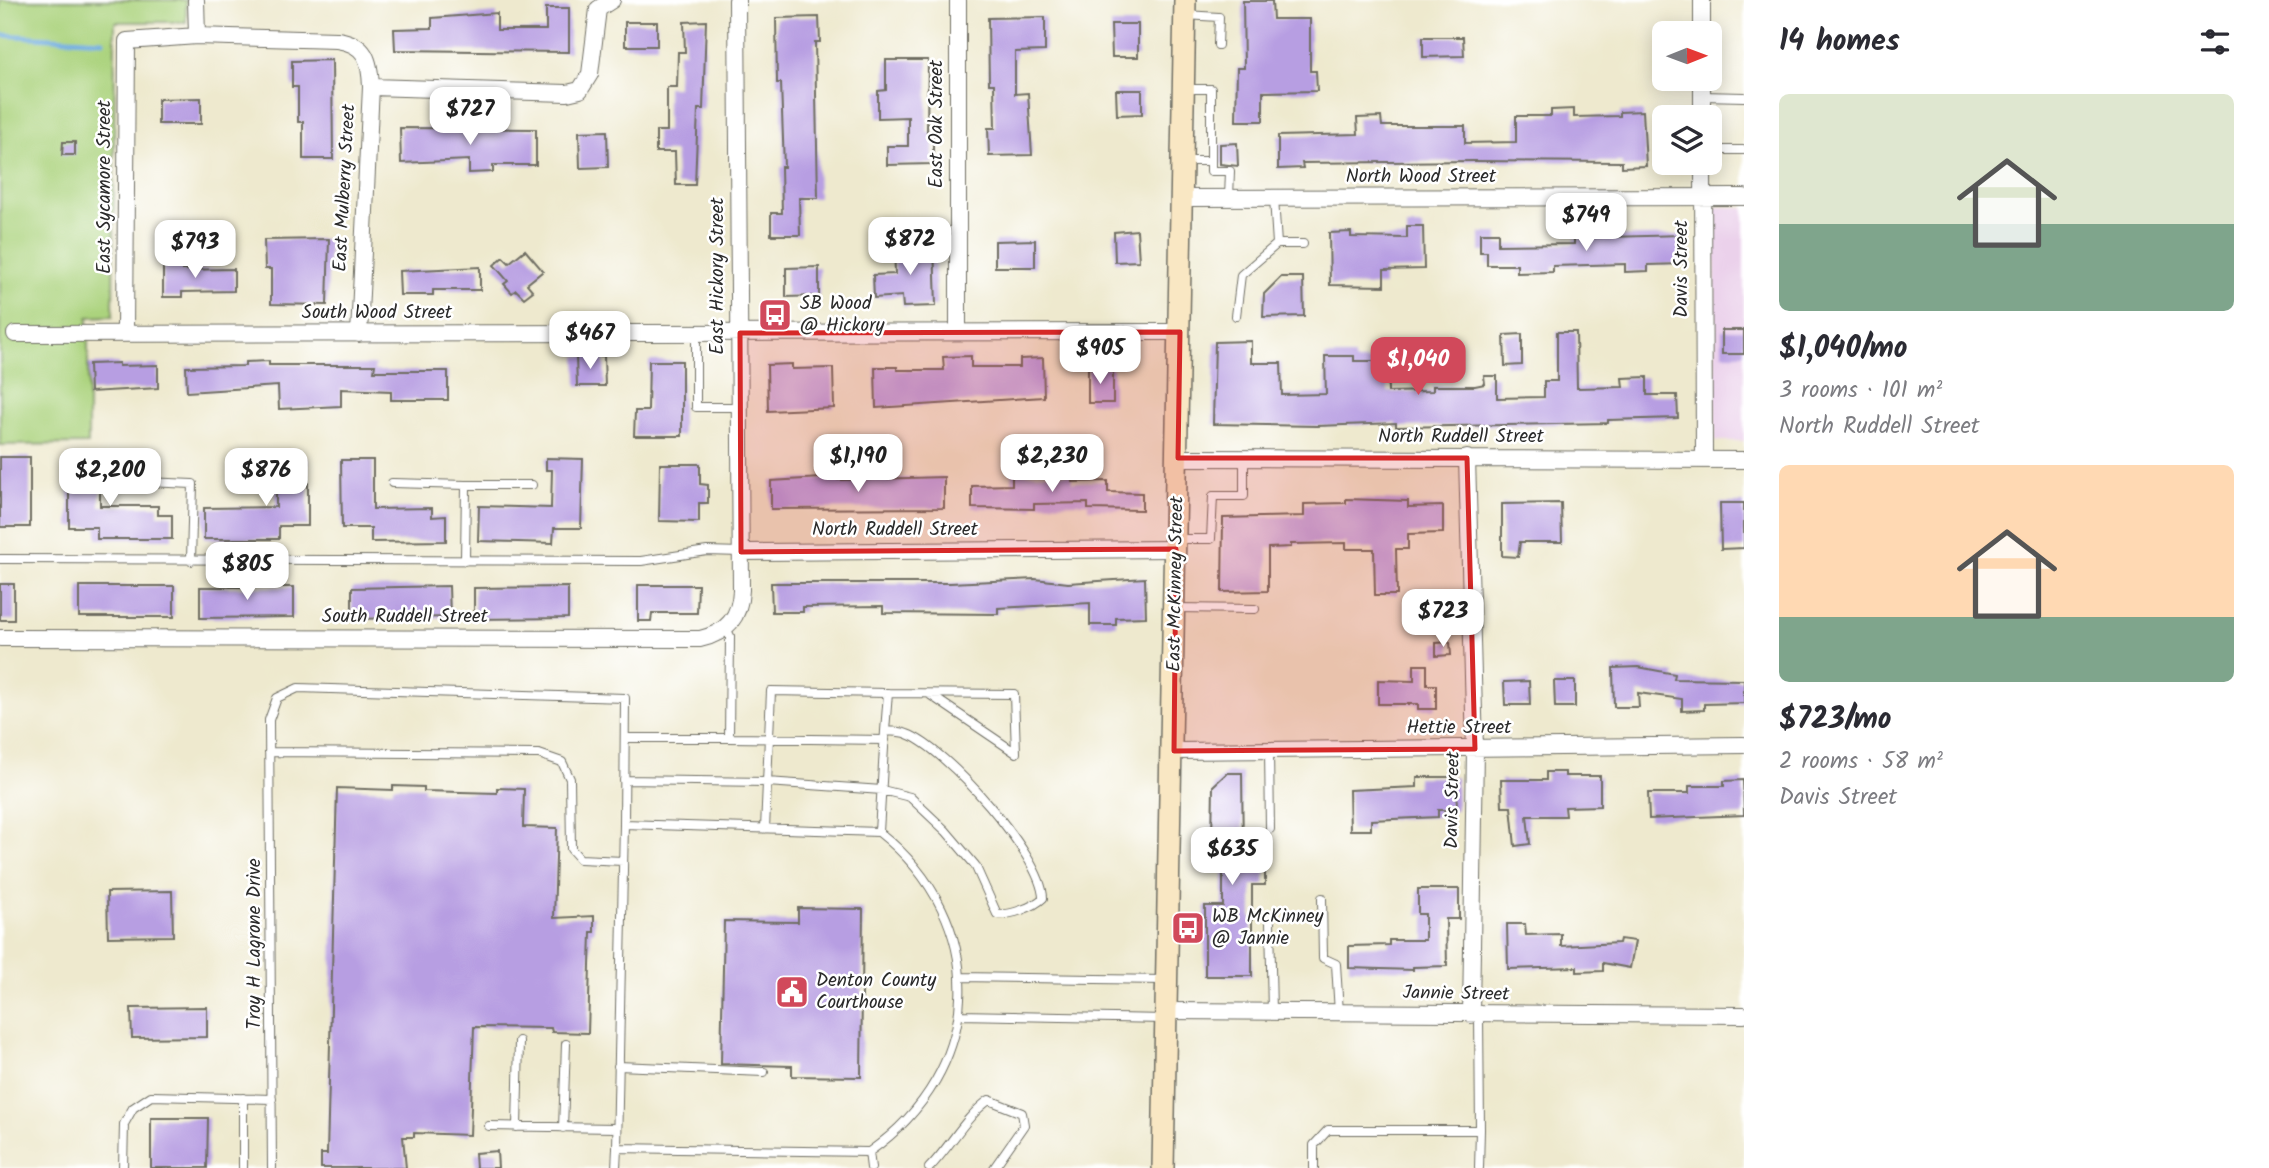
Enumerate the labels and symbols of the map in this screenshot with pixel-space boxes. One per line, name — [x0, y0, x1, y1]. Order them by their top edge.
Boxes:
north arrow — [1652, 21, 1722, 91]
street label: East Oak Street — [922, 59, 952, 188]
pin: $727 — [429, 88, 511, 147]
street label: East Sycamore Street — [90, 99, 120, 274]
street label: East Mulberry Street — [326, 103, 364, 273]
street label: North Wood Street — [1346, 162, 1497, 192]
pin: $749 — [1545, 194, 1627, 253]
street label: East Hickory Street — [703, 197, 733, 355]
pin: $872 — [869, 218, 951, 277]
pin: $793 — [154, 220, 236, 280]
street label: Davis Street — [1667, 220, 1697, 318]
place label: SB Wood @ Hickory — [800, 289, 885, 341]
bus stop icon: SB Wood @ Hickory — [756, 296, 794, 334]
street label: South Wood Street — [302, 298, 453, 328]
pin: $467 — [549, 312, 631, 371]
pin: $905 — [1059, 326, 1141, 386]
pin: $1,040 — [1361, 338, 1475, 397]
street label: North Ruddell Street — [1378, 422, 1545, 452]
pin: $1,190 — [801, 434, 915, 494]
pin: $2,230 — [995, 434, 1109, 494]
pin: $2,200 — [53, 448, 167, 508]
pin: $876 — [225, 448, 307, 508]
street label: East McKinney Street — [1159, 495, 1193, 672]
street label: North Ruddell Street — [812, 515, 979, 545]
pin: $805 — [206, 542, 288, 602]
pin: $723 — [1402, 590, 1484, 649]
street label: South Ruddell Street — [322, 602, 489, 632]
street label: Hettie Street — [1407, 713, 1512, 743]
street label: Davis Street — [1437, 750, 1469, 849]
pin: $635 — [1191, 828, 1273, 887]
street label: Troy H Lagrone Drive — [240, 858, 270, 1030]
place label: WB McKinney @ Jannie — [1212, 902, 1325, 954]
bus stop icon: WB McKinney @ Jannie — [1169, 909, 1207, 947]
place label: Denton County Courthouse — [816, 966, 937, 1018]
public building icon: Denton County Courthouse — [773, 973, 811, 1011]
street label: Jannie Street — [1402, 978, 1510, 1010]

